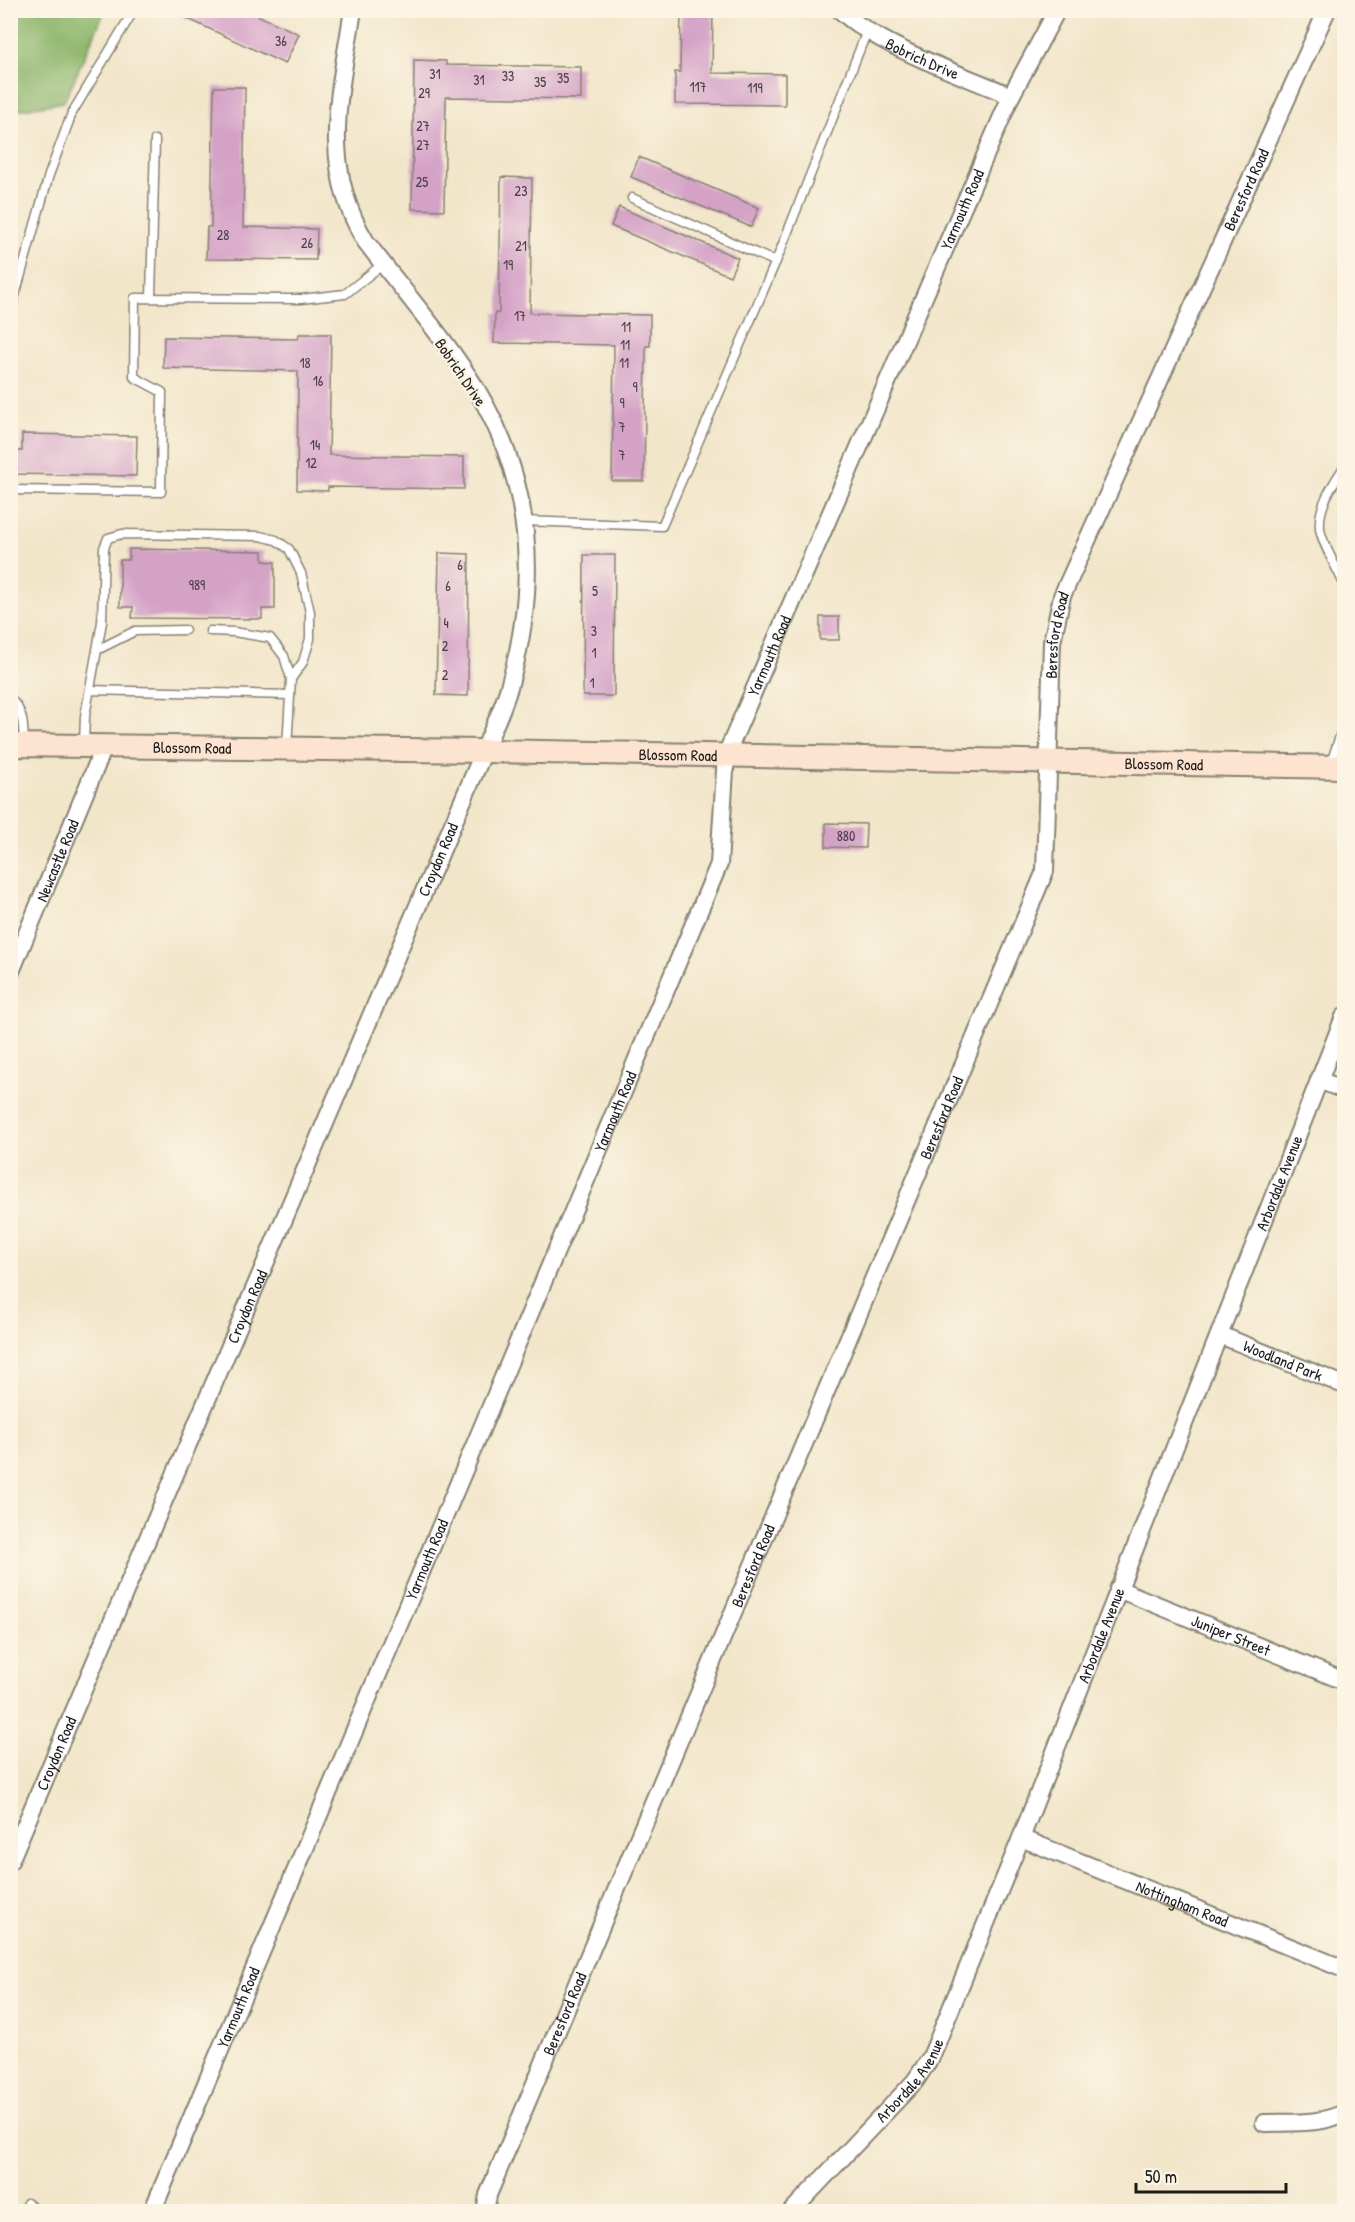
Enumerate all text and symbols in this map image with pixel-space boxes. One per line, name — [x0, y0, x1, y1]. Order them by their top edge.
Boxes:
house number: 36 — [275, 31, 287, 50]
street label: Bobrich Drive — [882, 32, 963, 85]
house number: 31 — [429, 64, 441, 83]
house number: 33 — [502, 66, 514, 85]
house number: 35 — [557, 68, 569, 87]
house number: 31 — [473, 70, 485, 89]
house number: 35 — [534, 72, 546, 91]
house number: 117 — [689, 77, 707, 96]
house number: 119 — [747, 78, 763, 97]
house number: 29 — [418, 83, 430, 102]
house number: 27 — [416, 116, 430, 135]
house number: 27 — [416, 135, 430, 154]
street label: Beresford Road — [1218, 145, 1274, 234]
street label: Yarmouth Road — [935, 166, 989, 253]
house number: 25 — [416, 172, 428, 191]
house number: 23 — [515, 181, 527, 200]
house number: 28 — [217, 225, 229, 244]
house number: 26 — [301, 233, 313, 252]
house number: 21 — [515, 236, 527, 255]
house number: 19 — [503, 255, 513, 274]
house number: 17 — [514, 306, 526, 325]
house number: 11 — [621, 317, 631, 336]
street label: Bobrich Drive — [430, 334, 492, 411]
house number: 11 — [620, 335, 630, 354]
house number: 18 — [299, 353, 311, 372]
house number: 11 — [619, 353, 629, 372]
house number: 16 — [313, 371, 324, 390]
house number: 9 — [632, 377, 638, 396]
house number: 9 — [619, 393, 625, 412]
house number: 7 — [619, 417, 626, 436]
house number: 14 — [310, 435, 320, 454]
house number: 7 — [619, 445, 626, 464]
house number: 12 — [305, 453, 317, 472]
house number: 6 — [457, 555, 463, 574]
house number: 989 — [189, 575, 205, 594]
house number: 6 — [445, 576, 451, 595]
house number: 5 — [592, 581, 598, 600]
street label: Beresford Road — [1040, 588, 1074, 679]
street label: Yarmouth Road — [742, 612, 796, 699]
house number: 4 — [443, 613, 449, 632]
house number: 3 — [591, 621, 597, 640]
house number: 2 — [442, 636, 449, 655]
house number: 1 — [591, 643, 597, 662]
house number: 2 — [442, 665, 449, 684]
house number: 1 — [589, 673, 595, 692]
street label: Blossom Road — [153, 736, 231, 759]
street label: Blossom Road — [638, 743, 717, 766]
street label: Blossom Road — [1124, 752, 1203, 775]
street label: Newcastle Road — [30, 816, 84, 905]
street label: Croydon Road — [412, 819, 463, 900]
house number: 880 — [837, 826, 855, 845]
street label: Yarmouth Road — [588, 1068, 642, 1155]
street label: Beresford Road — [914, 1073, 968, 1162]
street label: Arbordale Avenue — [1250, 1131, 1308, 1234]
street label: Croydon Road — [221, 1266, 272, 1347]
street label: Woodland Park — [1240, 1335, 1326, 1386]
street label: Yarmouth Road — [400, 1516, 453, 1603]
street label: Beresford Road — [726, 1521, 780, 1610]
street label: Arbordale Avenue — [1072, 1584, 1130, 1686]
street label: Juniper Street — [1188, 1609, 1274, 1661]
street label: Croydon Road — [31, 1713, 81, 1794]
street label: Nottingham Road — [1133, 1875, 1232, 1932]
street label: Yarmouth Road — [211, 1964, 265, 2051]
street label: Beresford Road — [537, 1969, 591, 2058]
street label: Arbordale Avenue — [871, 2035, 949, 2127]
scale bar — [1136, 2156, 1286, 2194]
text: 50 m — [1145, 2164, 1177, 2189]

